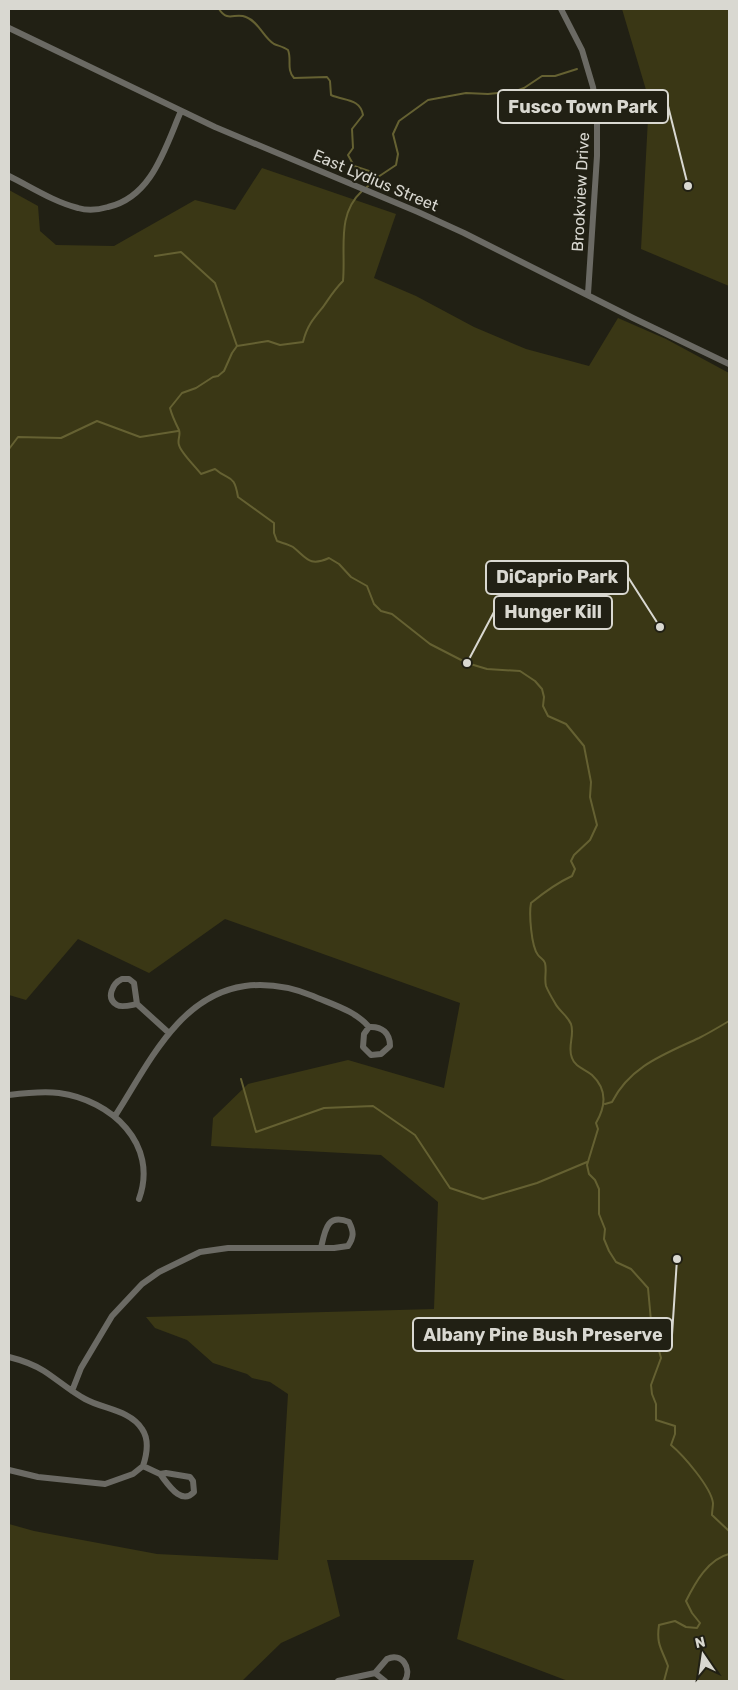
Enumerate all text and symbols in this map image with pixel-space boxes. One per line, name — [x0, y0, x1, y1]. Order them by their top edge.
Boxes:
callout: Fusco Town Park — [498, 90, 668, 123]
text: Fusco Town Park — [508, 96, 658, 118]
street label: Brookview Drive — [568, 132, 593, 252]
street label: East Lydius Street — [310, 145, 441, 215]
callout: DiCaprio Park — [486, 561, 628, 594]
text: DiCaprio Park — [496, 566, 619, 588]
callout: Hunger Kill — [494, 596, 612, 629]
text: Hunger Kill — [504, 601, 602, 623]
callout: Albany Pine Bush Preserve — [413, 1318, 672, 1351]
text: Albany Pine Bush Preserve — [423, 1324, 663, 1346]
north arrow — [678, 1630, 728, 1680]
text: N — [693, 1633, 707, 1652]

